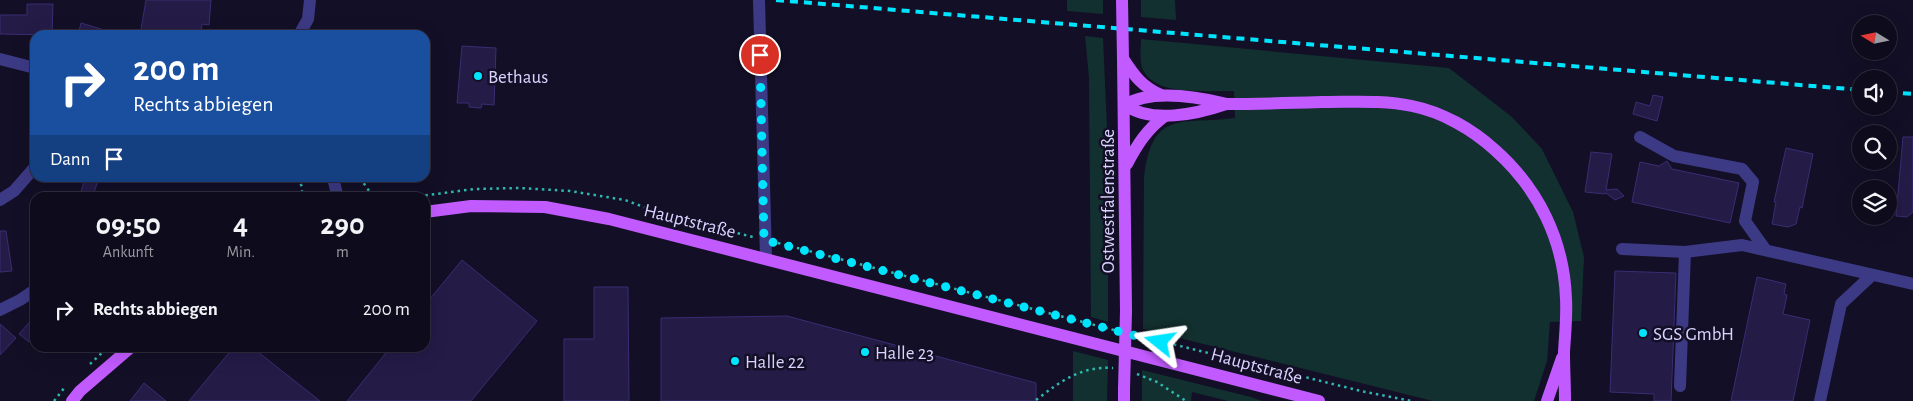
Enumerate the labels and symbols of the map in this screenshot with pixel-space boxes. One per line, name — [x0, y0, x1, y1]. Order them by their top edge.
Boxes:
north arrow — [1852, 15, 1898, 60]
pin — [739, 34, 781, 76]
place label: Bethaus — [488, 68, 548, 87]
marker: Bethaus — [472, 70, 484, 82]
street label: Ostwestfalenstraße — [1099, 129, 1118, 273]
street label: Hauptstraße — [642, 201, 738, 242]
position arrow — [1133, 315, 1185, 367]
place label: SGS GmbH — [1653, 325, 1734, 344]
marker: SGS GmbH — [1637, 327, 1649, 339]
place label: Halle 23 — [875, 344, 934, 363]
street label: Hauptstraße — [1209, 345, 1304, 388]
marker: Halle 23 — [859, 346, 871, 358]
place label: Halle 22 — [745, 353, 805, 372]
marker: Halle 22 — [729, 355, 741, 367]

